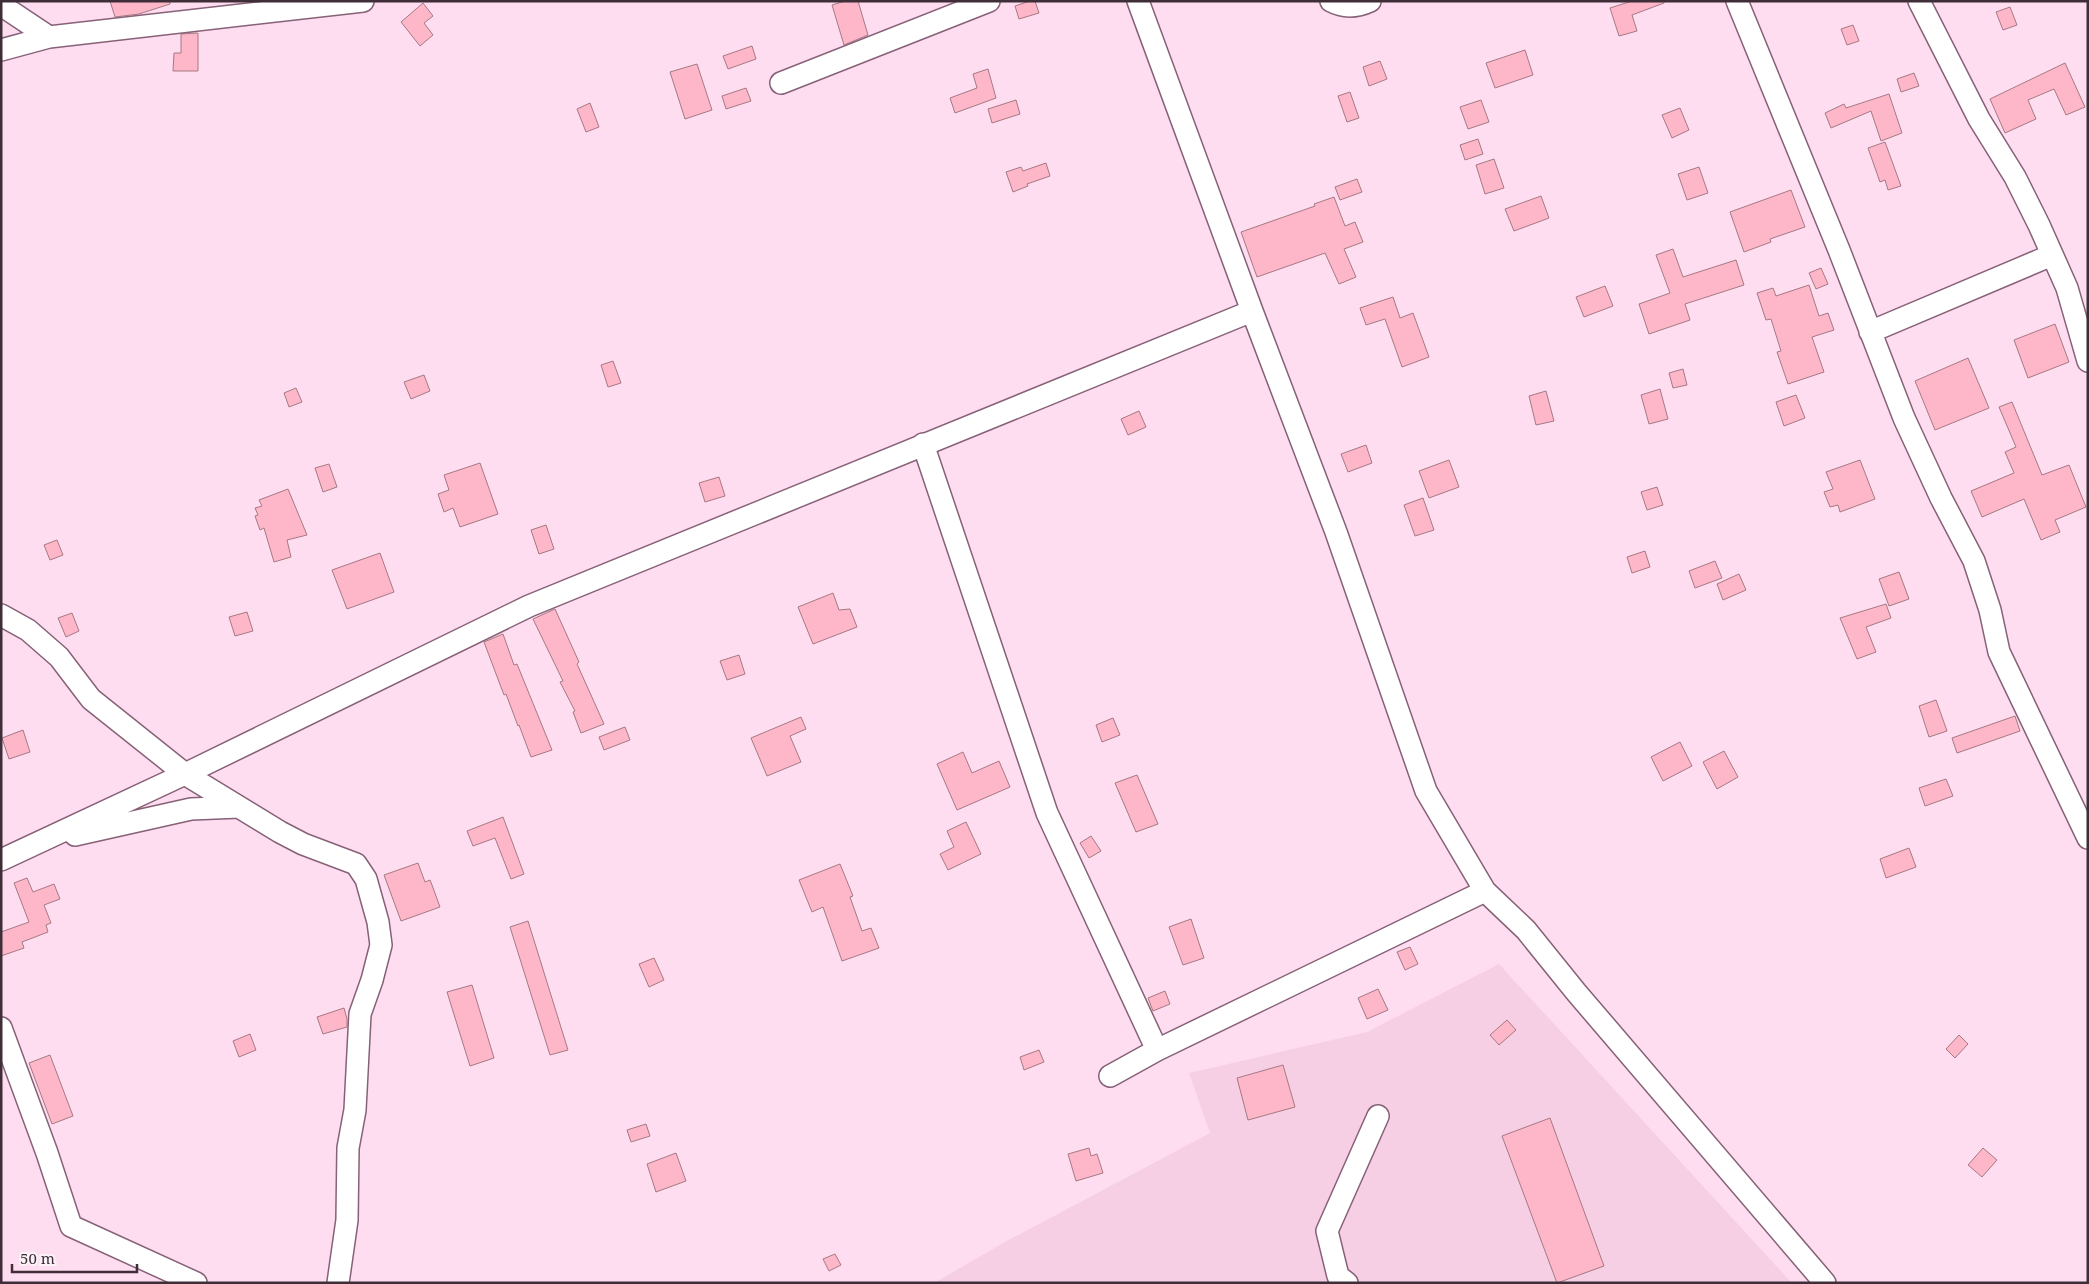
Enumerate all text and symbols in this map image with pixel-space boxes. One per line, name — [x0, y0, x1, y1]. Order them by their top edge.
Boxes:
scale bar — [12, 1242, 138, 1274]
text: 50 m — [20, 1248, 55, 1268]

